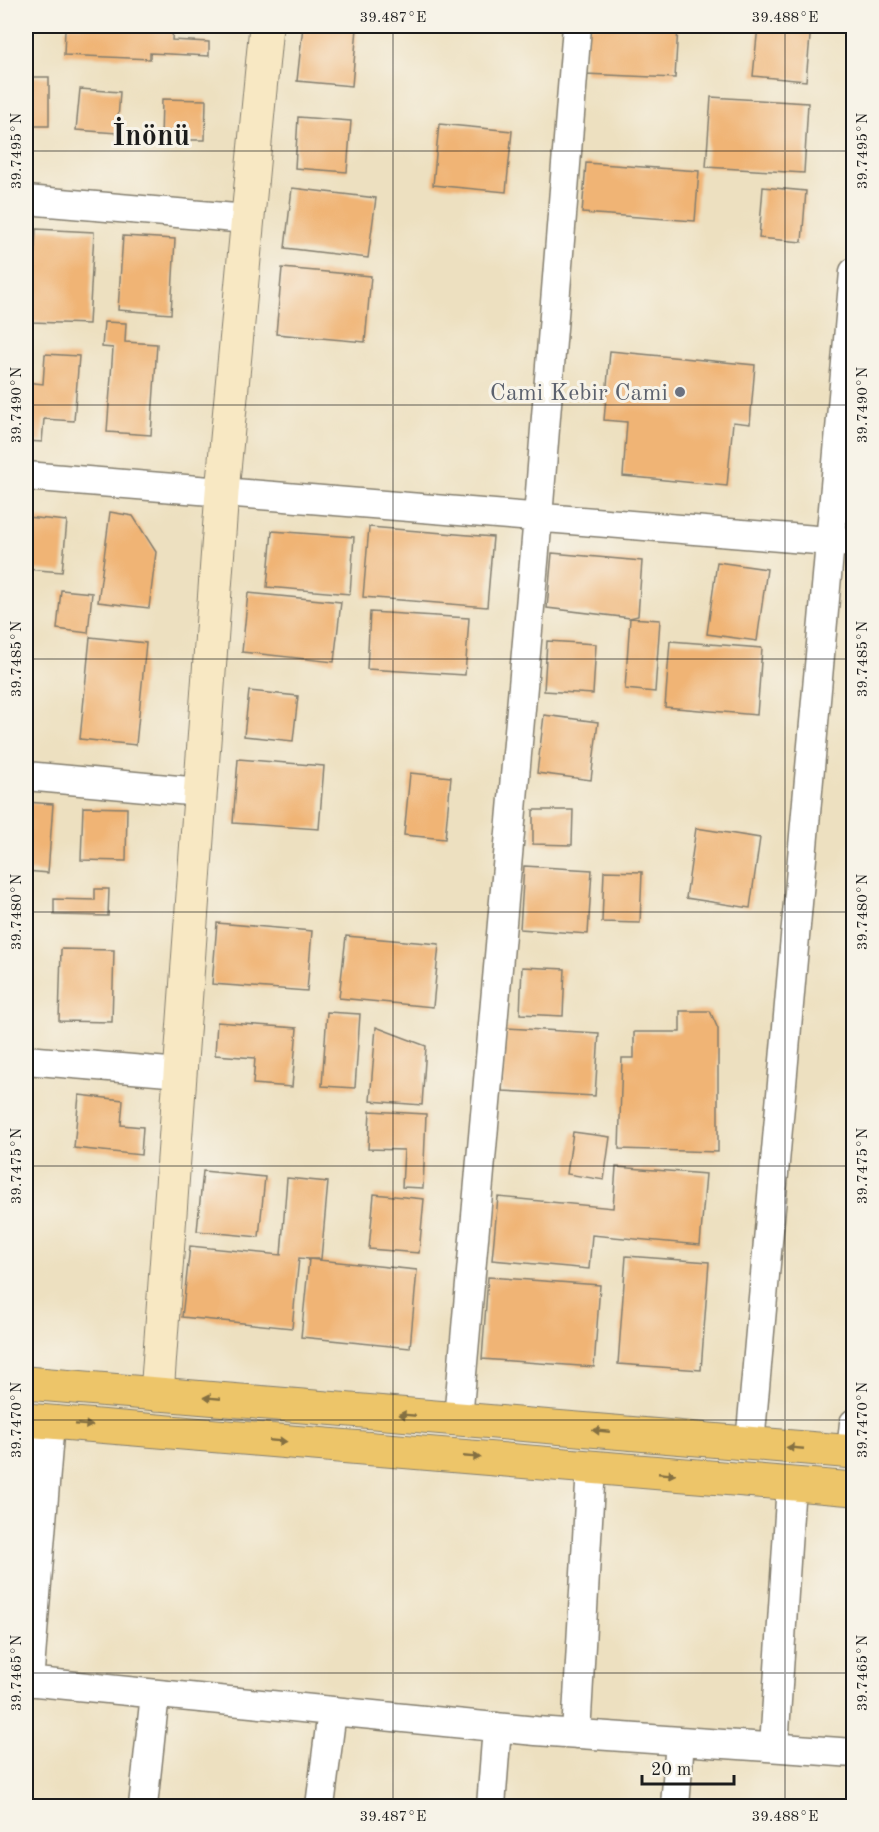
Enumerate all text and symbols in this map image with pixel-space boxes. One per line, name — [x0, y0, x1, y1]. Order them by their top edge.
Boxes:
text: 39.487°E — [360, 11, 426, 26]
text: 39.488°E — [752, 11, 818, 26]
text: 39.7495°N — [10, 112, 25, 189]
text: 39.7495°N — [856, 112, 871, 189]
district label: İnönü — [112, 116, 190, 152]
text: 39.7490°N — [10, 366, 25, 443]
text: 39.7490°N — [856, 366, 871, 443]
place label: Cami Kebir Cami — [490, 382, 668, 406]
marker: Cami Kebir Cami — [673, 385, 687, 399]
text: 39.7485°N — [10, 620, 25, 697]
text: 39.7485°N — [856, 620, 871, 697]
text: 39.7480°N — [10, 873, 25, 950]
text: 39.7480°N — [856, 873, 871, 950]
text: 39.7475°N — [10, 1127, 25, 1204]
text: 39.7475°N — [856, 1127, 871, 1204]
text: 39.7470°N — [10, 1381, 25, 1458]
text: 39.7470°N — [856, 1381, 871, 1458]
one-way arrow — [203, 1393, 222, 1403]
one-way arrow — [397, 1410, 416, 1420]
one-way arrow — [74, 1420, 93, 1430]
one-way arrow — [591, 1426, 610, 1436]
one-way arrow — [269, 1436, 288, 1446]
one-way arrow — [786, 1443, 805, 1452]
one-way arrow — [463, 1453, 482, 1462]
one-way arrow — [657, 1469, 676, 1478]
text: 39.7465°N — [10, 1634, 25, 1711]
text: 39.7465°N — [856, 1634, 871, 1711]
scale bar — [642, 1748, 734, 1786]
text: 20 m — [651, 1761, 691, 1779]
text: 39.487°E — [360, 1810, 426, 1825]
text: 39.488°E — [752, 1810, 818, 1825]

